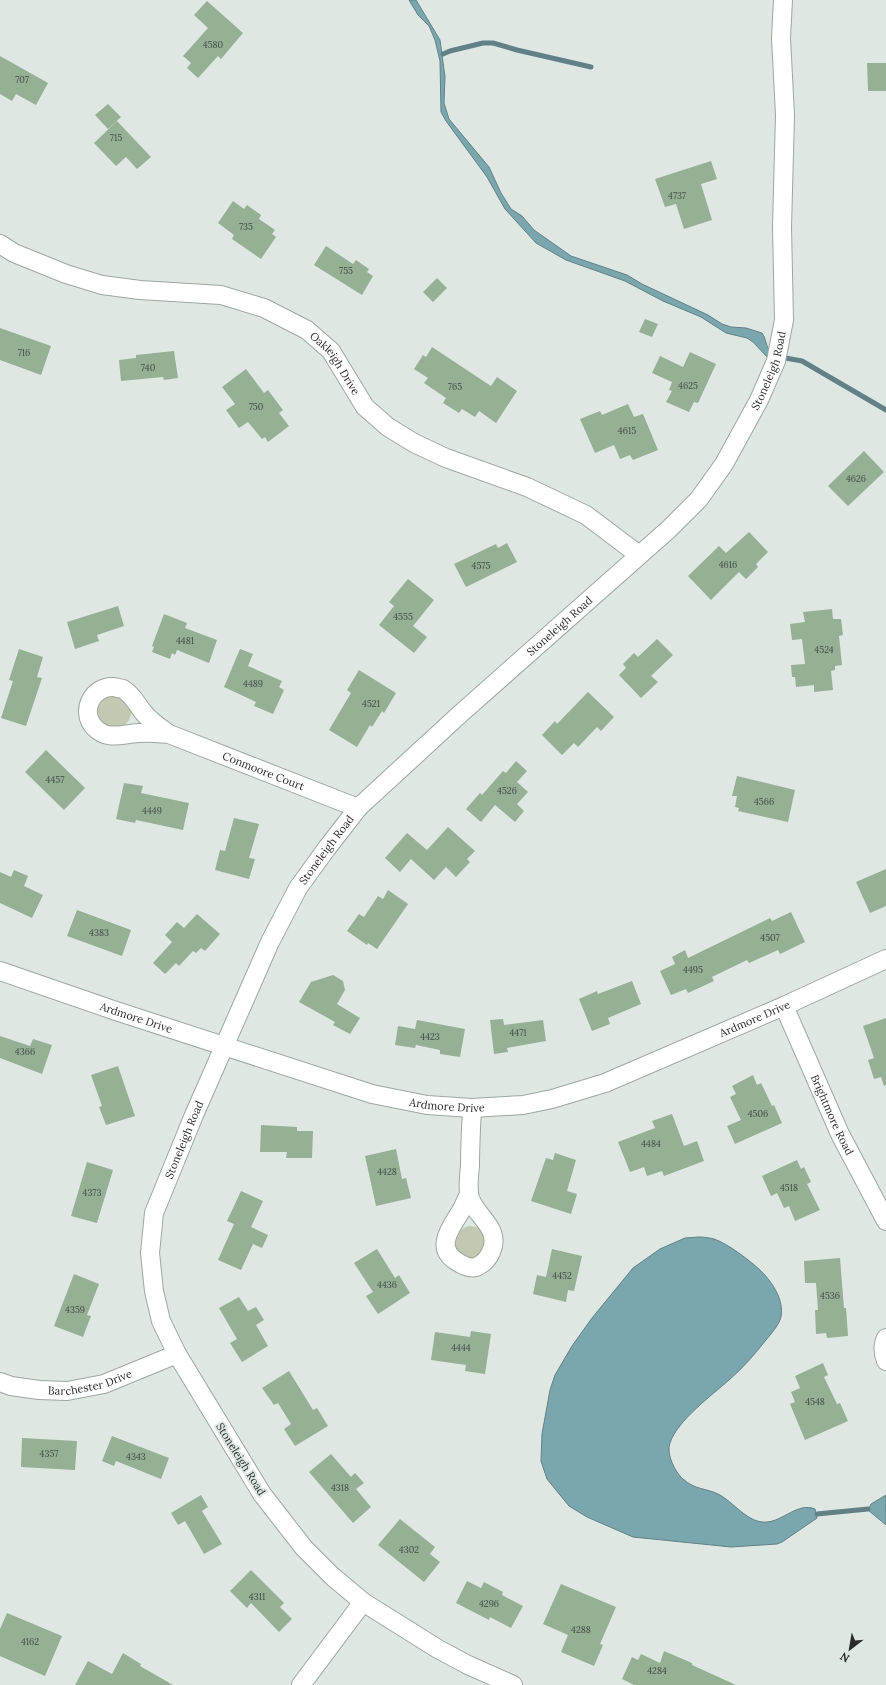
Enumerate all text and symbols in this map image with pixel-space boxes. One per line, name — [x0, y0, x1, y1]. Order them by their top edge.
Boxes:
house number: 4580 — [203, 39, 224, 50]
house number: 707 — [15, 74, 29, 85]
house number: 715 — [110, 132, 122, 143]
house number: 4737 — [668, 190, 686, 201]
house number: 735 — [239, 221, 253, 232]
house number: 755 — [339, 265, 353, 276]
street label: Oakleigh Drive — [307, 329, 363, 397]
street label: Stoneleigh Road — [748, 330, 789, 412]
house number: 716 — [18, 347, 30, 358]
house number: 740 — [141, 362, 156, 373]
house number: 4625 — [678, 380, 698, 391]
house number: 765 — [448, 381, 462, 392]
house number: 750 — [249, 401, 264, 412]
house number: 4615 — [618, 425, 636, 436]
house number: 4626 — [846, 473, 866, 484]
house number: 4616 — [719, 559, 737, 570]
house number: 4575 — [472, 560, 491, 571]
street label: Stoneleigh Road — [524, 593, 595, 659]
house number: 4555 — [393, 611, 413, 622]
house number: 4481 — [176, 635, 194, 646]
house number: 4524 — [814, 644, 834, 655]
house number: 4489 — [243, 678, 263, 689]
house number: 4521 — [362, 698, 380, 709]
street label: Conmoore Court — [220, 749, 307, 794]
house number: 4457 — [46, 774, 64, 785]
house number: 4526 — [497, 785, 517, 796]
house number: 4566 — [754, 796, 774, 807]
house number: 4449 — [142, 805, 162, 816]
street label: Stoneleigh Road — [296, 812, 357, 887]
house number: 4383 — [89, 927, 109, 938]
house number: 4507 — [760, 932, 780, 943]
house number: 4495 — [683, 964, 703, 975]
street label: Ardmore Drive — [716, 997, 792, 1040]
street label: Ardmore Drive — [97, 999, 174, 1036]
house number: 4471 — [509, 1027, 527, 1038]
house number: 4423 — [420, 1031, 440, 1042]
house number: 4366 — [15, 1046, 35, 1057]
street label: Brightmore Road — [808, 1072, 857, 1158]
street label: Ardmore Drive — [407, 1094, 485, 1115]
street label: Stoneleigh Road — [162, 1098, 207, 1181]
house number: 4506 — [748, 1108, 768, 1119]
house number: 4484 — [641, 1138, 661, 1149]
house number: 4428 — [377, 1166, 397, 1177]
house number: 4518 — [780, 1182, 798, 1193]
house number: 4373 — [83, 1187, 101, 1198]
house number: 4452 — [552, 1270, 572, 1281]
house number: 4436 — [377, 1279, 397, 1290]
house number: 4536 — [820, 1290, 840, 1301]
house number: 4359 — [65, 1304, 85, 1315]
house number: 4444 — [451, 1342, 471, 1353]
street label: Barchester Drive — [48, 1366, 134, 1398]
house number: 4548 — [805, 1396, 825, 1407]
street label: Stoneleigh Road — [213, 1420, 269, 1498]
house number: 4357 — [40, 1448, 58, 1459]
house number: 4343 — [126, 1451, 146, 1462]
house number: 4318 — [331, 1482, 349, 1493]
house number: 4302 — [399, 1544, 419, 1555]
house number: 4311 — [249, 1591, 265, 1602]
house number: 4296 — [479, 1598, 499, 1609]
house number: 4288 — [571, 1624, 591, 1635]
north arrow — [830, 1629, 870, 1669]
house number: 4162 — [21, 1636, 39, 1647]
text: N — [837, 1649, 852, 1666]
house number: 4284 — [647, 1665, 667, 1676]

